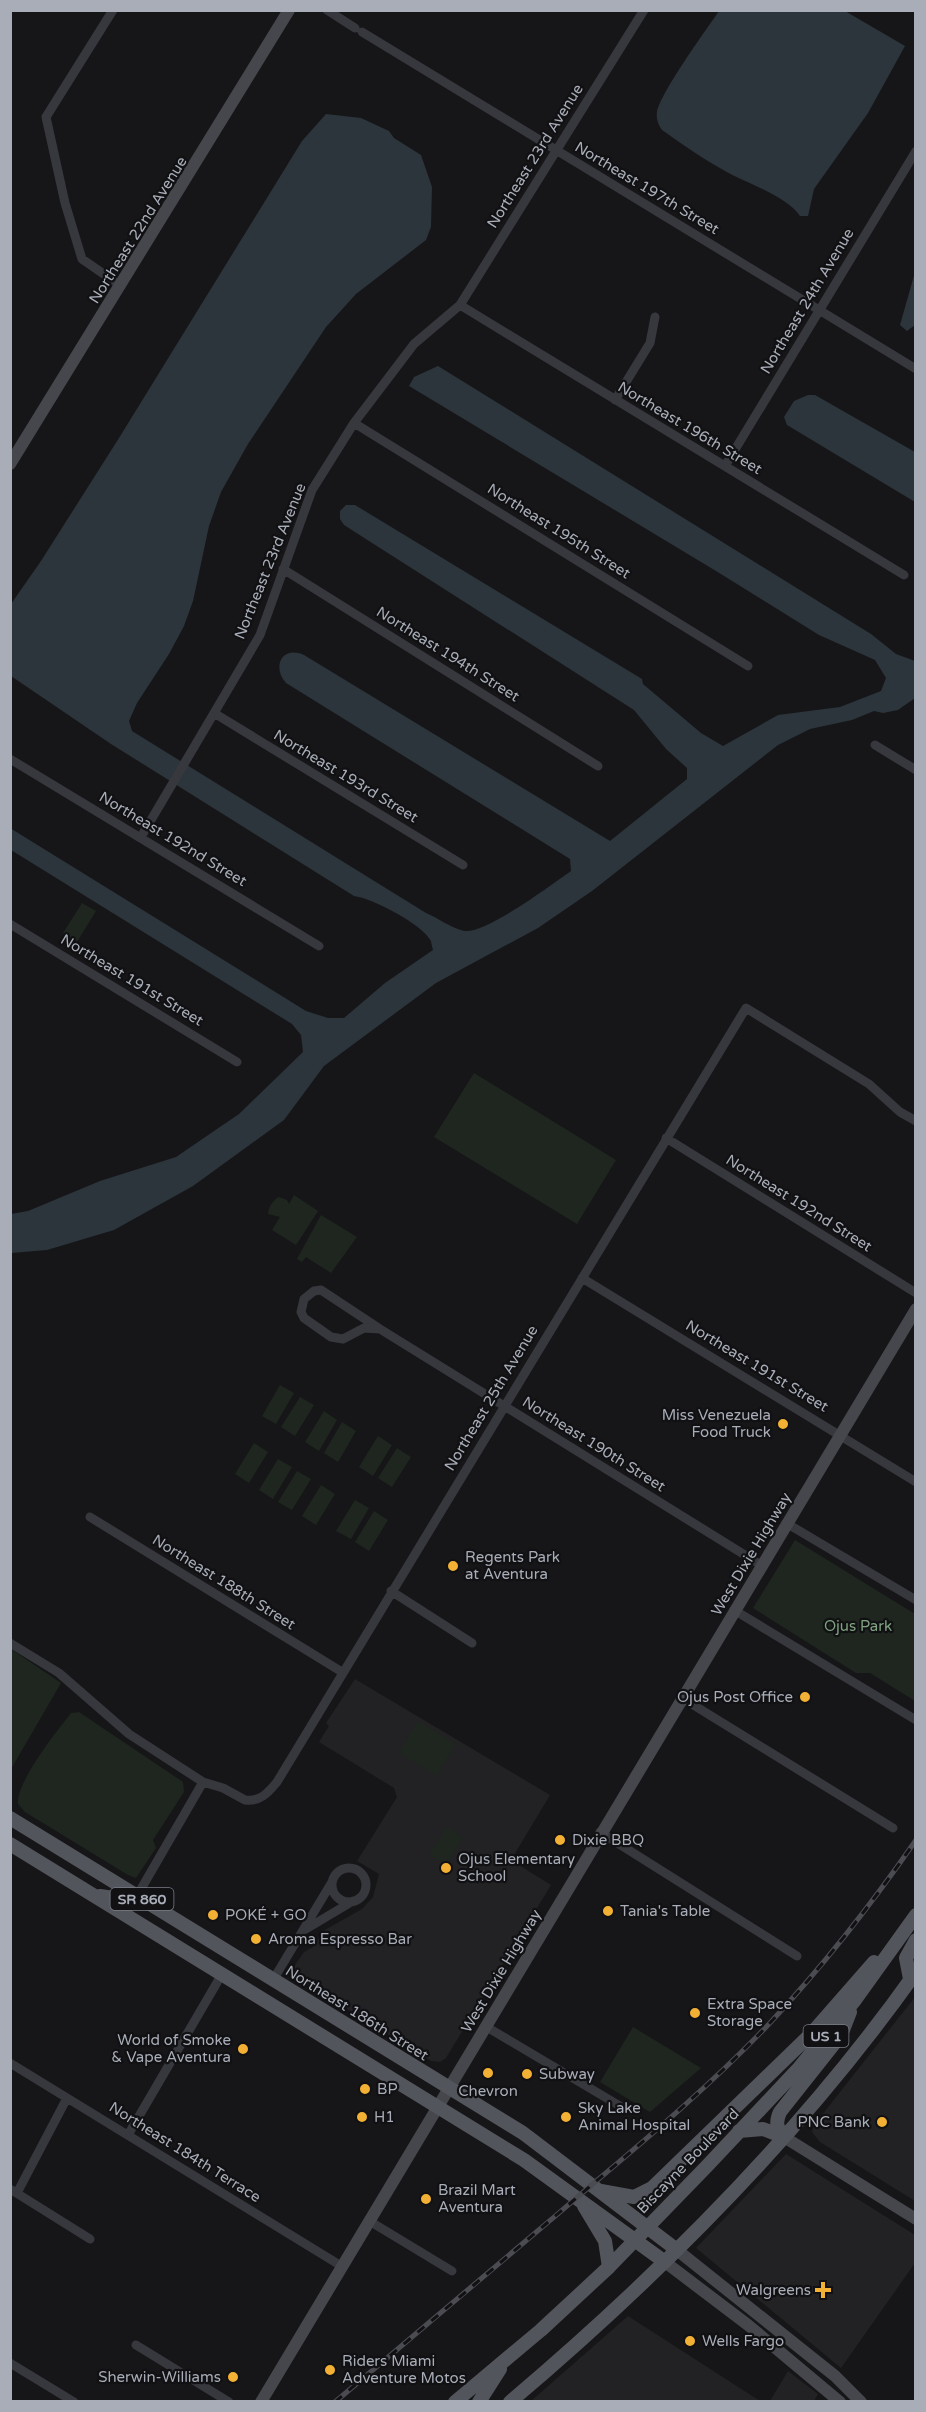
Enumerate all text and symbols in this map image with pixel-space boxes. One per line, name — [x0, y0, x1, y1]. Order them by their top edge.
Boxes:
street label: Northeast 23rd Avenue — [483, 81, 587, 231]
street label: Northeast 197th Street — [572, 138, 723, 238]
street label: Northeast 22nd Avenue — [85, 153, 191, 307]
street label: Northeast 24th Avenue — [756, 225, 858, 377]
street label: Northeast 196th Street — [615, 378, 766, 478]
street label: Northeast 23rd Avenue — [230, 480, 310, 642]
street label: Northeast 195th Street — [484, 480, 634, 583]
street label: Northeast 194th Street — [373, 603, 523, 706]
street label: Northeast 193rd Street — [271, 726, 422, 826]
street label: Northeast 192nd Street — [96, 788, 250, 890]
street label: Northeast 191st Street — [57, 930, 207, 1030]
street label: Northeast 192nd Street — [723, 1151, 876, 1256]
street label: Northeast 191st Street — [682, 1316, 832, 1416]
street label: Northeast 25th Avenue — [440, 1322, 542, 1474]
street label: Northeast 190th Street — [519, 1393, 669, 1496]
place label: Miss Venezuela Food Truck — [662, 1406, 771, 1441]
marker: Miss Venezuela Food Truck — [776, 1417, 790, 1431]
street label: West Dixie Highway — [707, 1489, 795, 1619]
street label: Northeast 188th Street — [149, 1531, 299, 1634]
place label: Regents Park at Aventura — [465, 1548, 560, 1583]
marker: Regents Park at Aventura — [446, 1559, 460, 1573]
park label: Ojus Park — [824, 1617, 892, 1635]
place label: Ojus Post Office — [677, 1688, 793, 1706]
marker: Ojus Post Office — [798, 1690, 812, 1704]
place label: Dixie BBQ — [572, 1831, 644, 1849]
marker: Dixie BBQ — [553, 1833, 567, 1847]
place label: Ojus Elementary School — [458, 1850, 575, 1885]
marker: Ojus Elementary School — [439, 1861, 453, 1875]
road number: SR 860 — [110, 1888, 174, 1910]
place label: Tania's Table — [620, 1902, 710, 1920]
marker: Tania's Table — [601, 1904, 615, 1918]
place label: POKÉ + GO — [225, 1906, 307, 1924]
street label: West Dixie Highway — [457, 1906, 545, 2036]
marker: POKÉ + GO — [206, 1908, 220, 1922]
place label: Aroma Espresso Bar — [268, 1930, 412, 1948]
marker: Aroma Espresso Bar — [249, 1932, 263, 1946]
street label: Northeast 186th Street — [282, 1962, 432, 2065]
place label: Extra Space Storage — [707, 1995, 792, 2030]
marker: Extra Space Storage — [688, 2006, 702, 2020]
road number: US 1 — [804, 2025, 848, 2047]
place label: World of Smoke & Vape Aventura — [111, 2031, 231, 2066]
marker: World of Smoke & Vape Aventura — [236, 2042, 250, 2056]
place label: Subway — [539, 2065, 595, 2083]
marker: Chevron — [481, 2066, 495, 2080]
marker: Subway — [520, 2067, 534, 2081]
place label: BP — [377, 2080, 397, 2098]
marker: BP — [358, 2082, 372, 2096]
place label: Chevron — [458, 2082, 518, 2100]
street label: Northeast 184th Terrace — [106, 2098, 264, 2206]
place label: Sky Lake Animal Hospital — [578, 2099, 690, 2134]
street label: Biscayne Boulevard — [633, 2105, 743, 2217]
place label: H1 — [374, 2108, 395, 2126]
marker: H1 — [355, 2110, 369, 2124]
marker: Sky Lake Animal Hospital — [559, 2110, 573, 2124]
place label: PNC Bank — [797, 2113, 870, 2131]
marker: PNC Bank — [875, 2115, 889, 2129]
place label: Brazil Mart Aventura — [438, 2181, 516, 2216]
marker: Brazil Mart Aventura — [419, 2192, 433, 2206]
place label: Walgreens — [736, 2281, 811, 2299]
marker: Walgreens — [816, 2283, 830, 2297]
place label: Wells Fargo — [702, 2332, 784, 2350]
marker: Wells Fargo — [683, 2334, 697, 2348]
place label: Riders Miami Adventure Motos — [342, 2352, 466, 2387]
marker: Riders Miami Adventure Motos — [323, 2363, 337, 2377]
place label: Sherwin-Williams — [98, 2368, 221, 2386]
marker: Sherwin-Williams — [226, 2370, 240, 2384]

